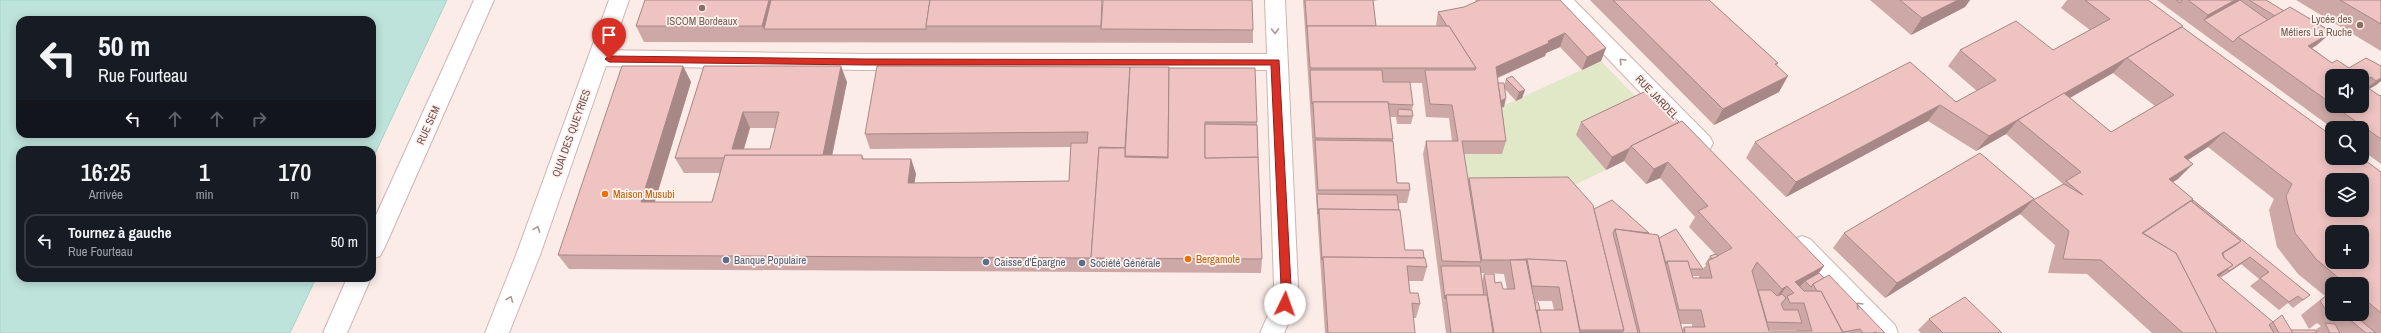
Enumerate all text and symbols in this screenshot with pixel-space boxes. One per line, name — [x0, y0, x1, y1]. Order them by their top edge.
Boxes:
marker: ISCOM Bordeaux — [697, 3, 707, 13]
place label: Lycée des Métiers La Ruche — [2281, 12, 2352, 39]
place label: ISCOM Bordeaux — [667, 14, 738, 28]
pin — [592, 18, 626, 59]
marker: Lycée des Métiers La Ruche — [2355, 20, 2365, 30]
icon: arrive — [598, 24, 620, 46]
text: 50 m — [98, 27, 150, 65]
one-way arrow — [1271, 28, 1279, 34]
icon: left — [32, 32, 84, 84]
one-way arrow — [1619, 58, 1627, 66]
text: Rue Fourteau — [98, 63, 188, 88]
map controls — [2325, 69, 2369, 321]
button: sound — [2325, 69, 2369, 113]
street label: RUE JARDEL — [1632, 72, 1682, 122]
street label: QUAI DES QUEYRIES — [549, 87, 593, 179]
street label: RUE SEM — [413, 103, 443, 147]
icon: left — [122, 108, 144, 130]
icon: ahead — [164, 108, 186, 130]
icon: ahead — [206, 108, 228, 130]
icon: right — [248, 108, 270, 130]
button: search — [2325, 121, 2369, 165]
text: 16:25 — [81, 156, 131, 188]
text: 1 — [199, 156, 210, 188]
text: 170 — [278, 156, 311, 188]
button: layers — [2325, 173, 2369, 217]
text: Arrivée — [89, 186, 123, 203]
text: min — [196, 186, 213, 203]
text: m — [290, 186, 299, 203]
place label: Maison Musubi — [613, 187, 675, 201]
marker: Maison Musubi — [600, 189, 610, 199]
text: Tournez à gauche — [68, 222, 172, 243]
button: + — [2325, 225, 2369, 269]
one-way arrow — [532, 226, 541, 233]
icon: left — [34, 230, 56, 252]
text: 50 m — [331, 231, 358, 252]
text: Rue Fourteau — [68, 243, 133, 260]
place label: Bergamote — [1196, 252, 1240, 266]
place label: Banque Populaire — [734, 253, 806, 267]
marker: Bergamote — [1183, 254, 1193, 264]
marker: Banque Populaire — [721, 255, 731, 265]
place label: Caisse d'Épargne — [994, 255, 1065, 269]
place label: Société Générale — [1090, 256, 1160, 270]
marker: Caisse d'Épargne — [981, 257, 991, 267]
marker: Société Générale — [1077, 258, 1087, 268]
button: − — [2325, 277, 2369, 321]
position arrow — [1264, 283, 1306, 325]
one-way arrow — [506, 296, 514, 303]
one-way arrow — [1856, 302, 1864, 310]

